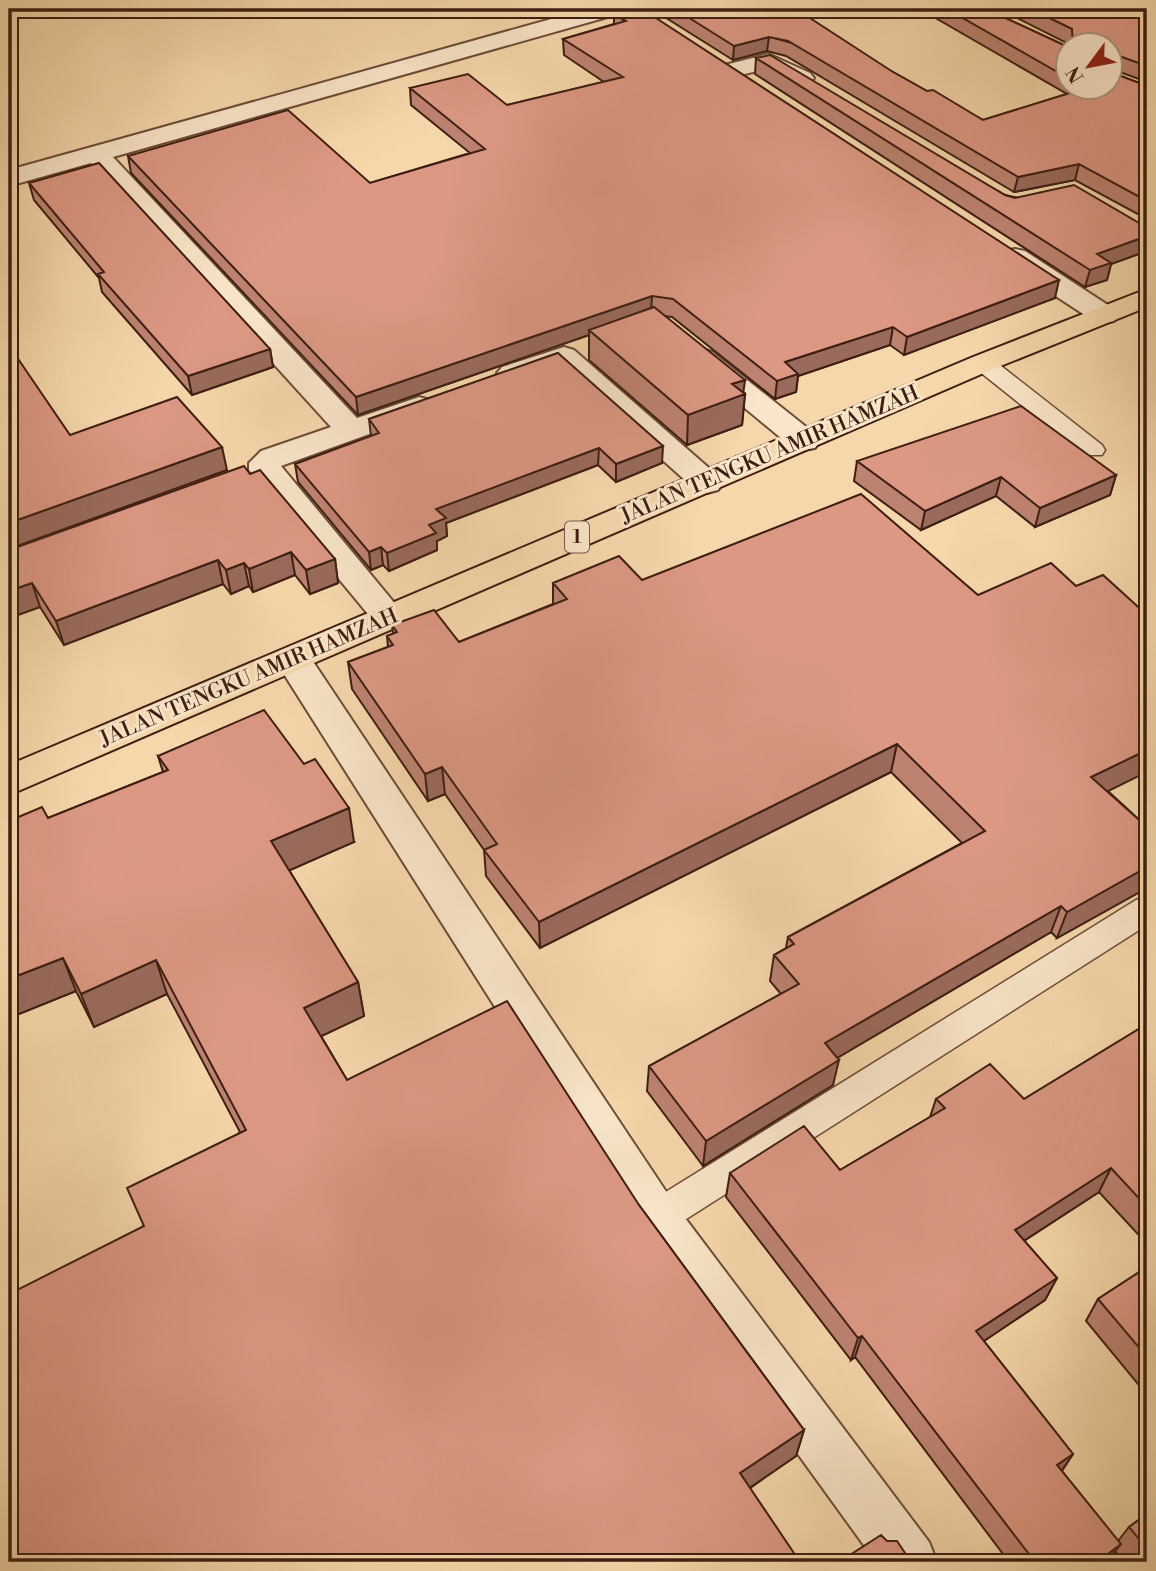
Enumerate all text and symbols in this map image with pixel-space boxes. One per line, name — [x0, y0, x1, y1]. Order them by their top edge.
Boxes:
north arrow — [1054, 32, 1124, 102]
text: N — [1061, 62, 1090, 87]
street label: JALAN TENGKU AMIR HAMZAH — [616, 380, 923, 530]
road number: 1 — [565, 522, 589, 552]
street label: JALAN TENGKU AMIR HAMZAH — [95, 603, 402, 753]

